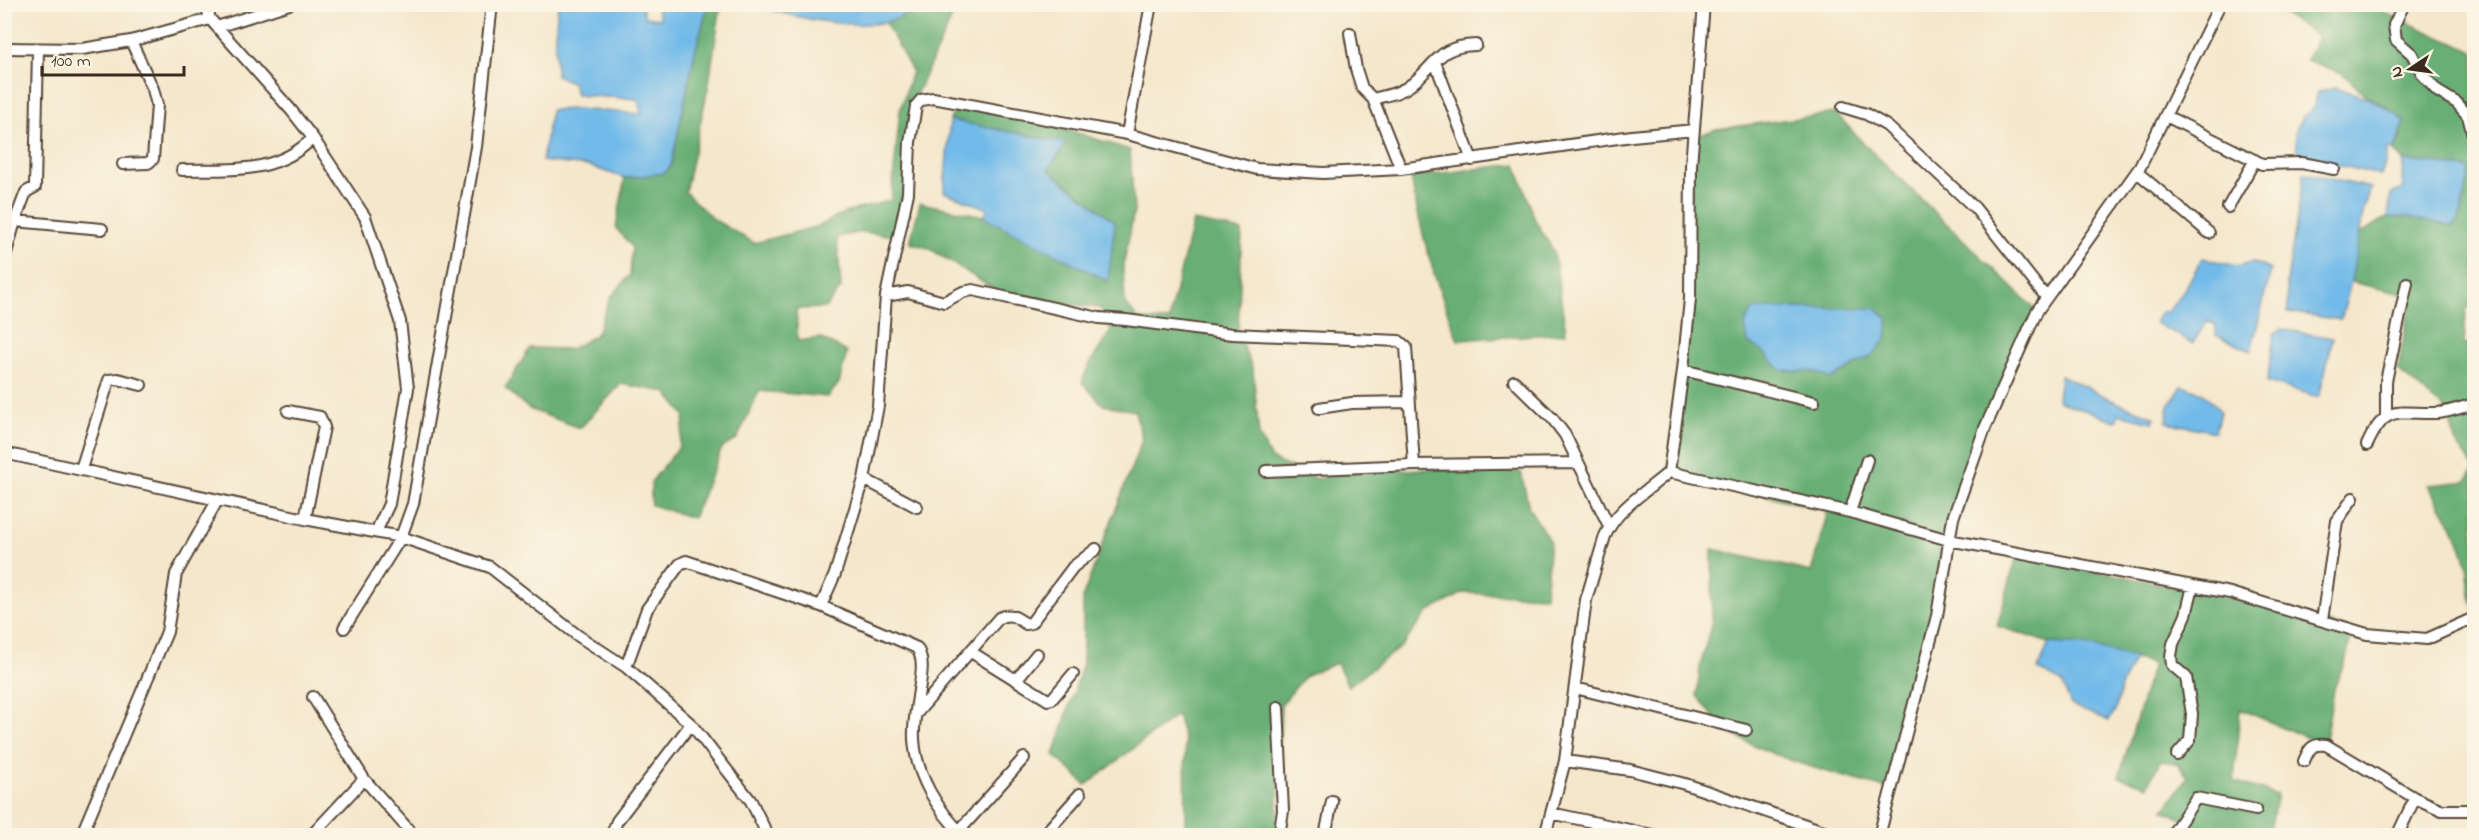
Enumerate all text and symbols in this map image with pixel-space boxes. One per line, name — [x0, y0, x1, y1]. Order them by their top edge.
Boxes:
scale bar — [42, 39, 184, 77]
north arrow — [2380, 39, 2440, 99]
text: 100 m — [51, 49, 91, 75]
text: N — [2384, 64, 2410, 80]

